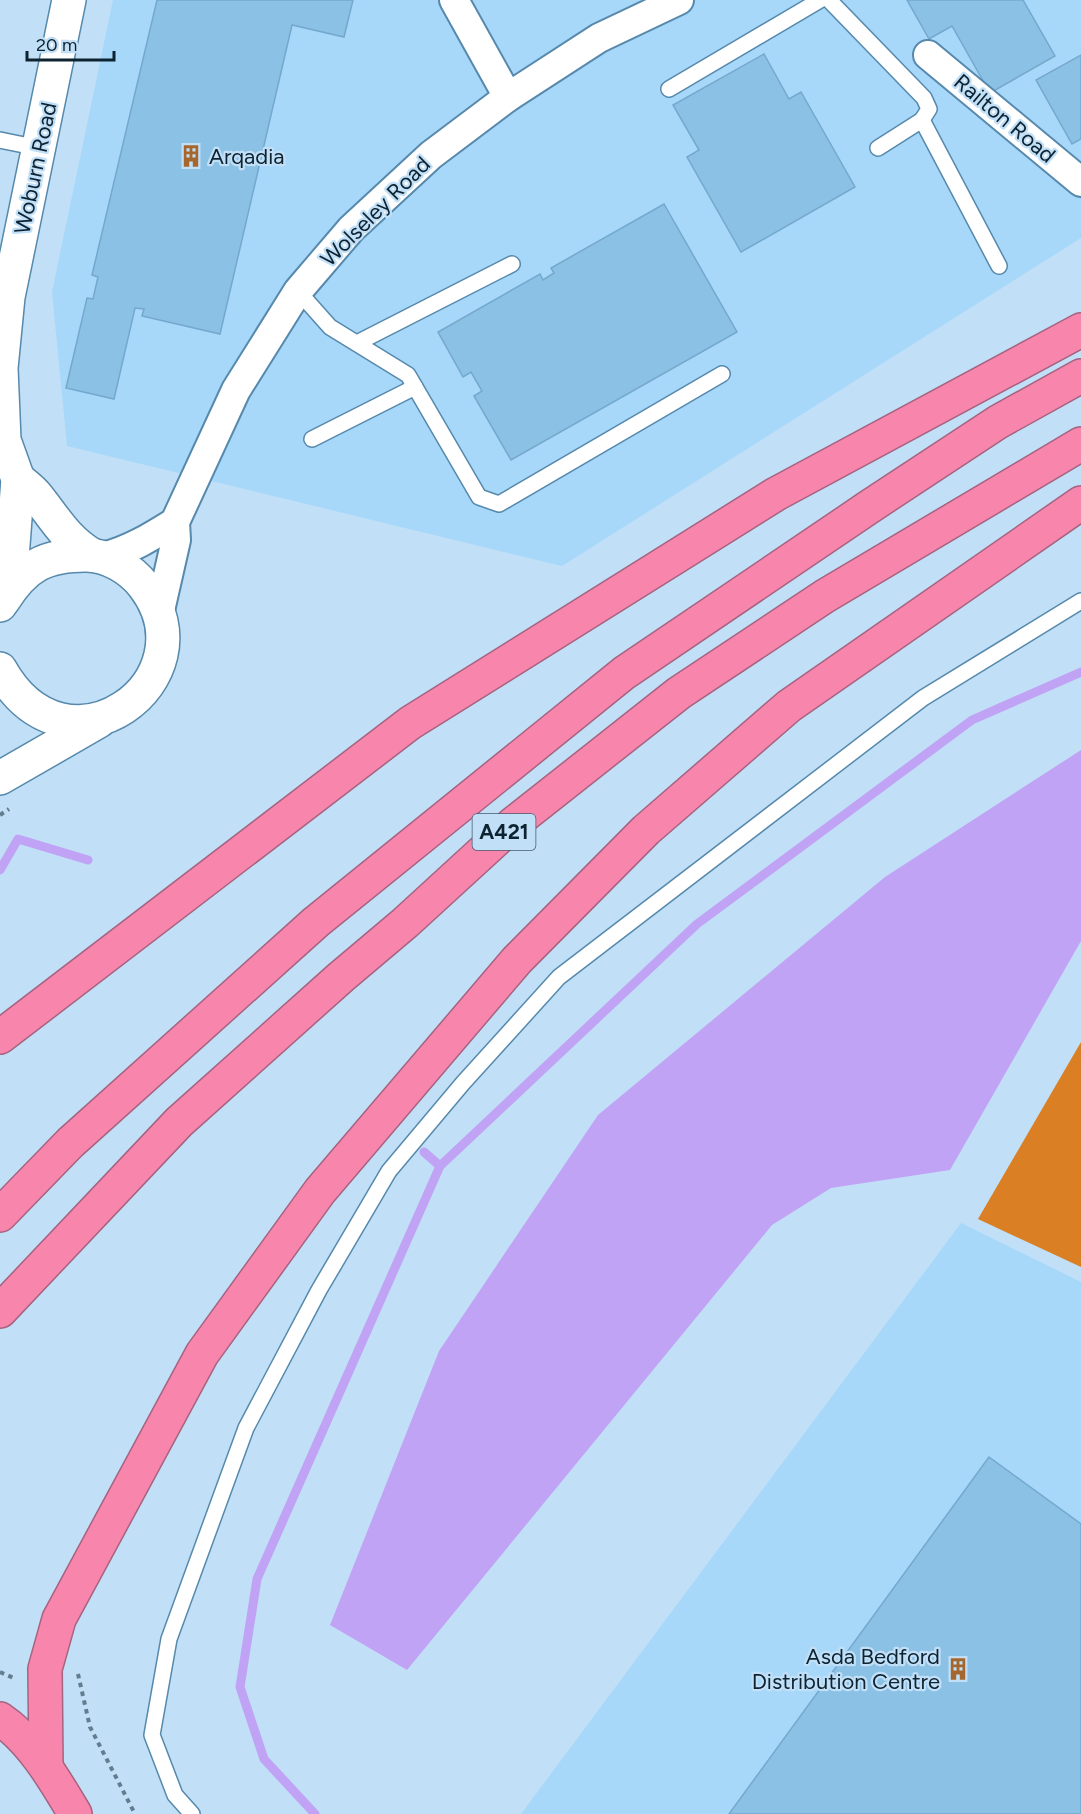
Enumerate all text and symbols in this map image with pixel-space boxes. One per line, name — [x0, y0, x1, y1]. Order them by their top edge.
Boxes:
scale bar — [27, 24, 114, 62]
text: 20 m — [36, 34, 77, 56]
street label: Railton Road — [948, 68, 1061, 169]
street label: Woburn Road — [8, 100, 63, 236]
building icon: Arqadia — [178, 143, 204, 169]
place label: Arqadia — [209, 143, 284, 170]
street label: Wolseley Road — [315, 151, 436, 272]
road number: A421 — [472, 814, 536, 850]
place label: Asda Bedford Distribution Centre — [752, 1643, 940, 1695]
building icon: Asda Bedford Distribution Centre — [945, 1656, 971, 1682]

